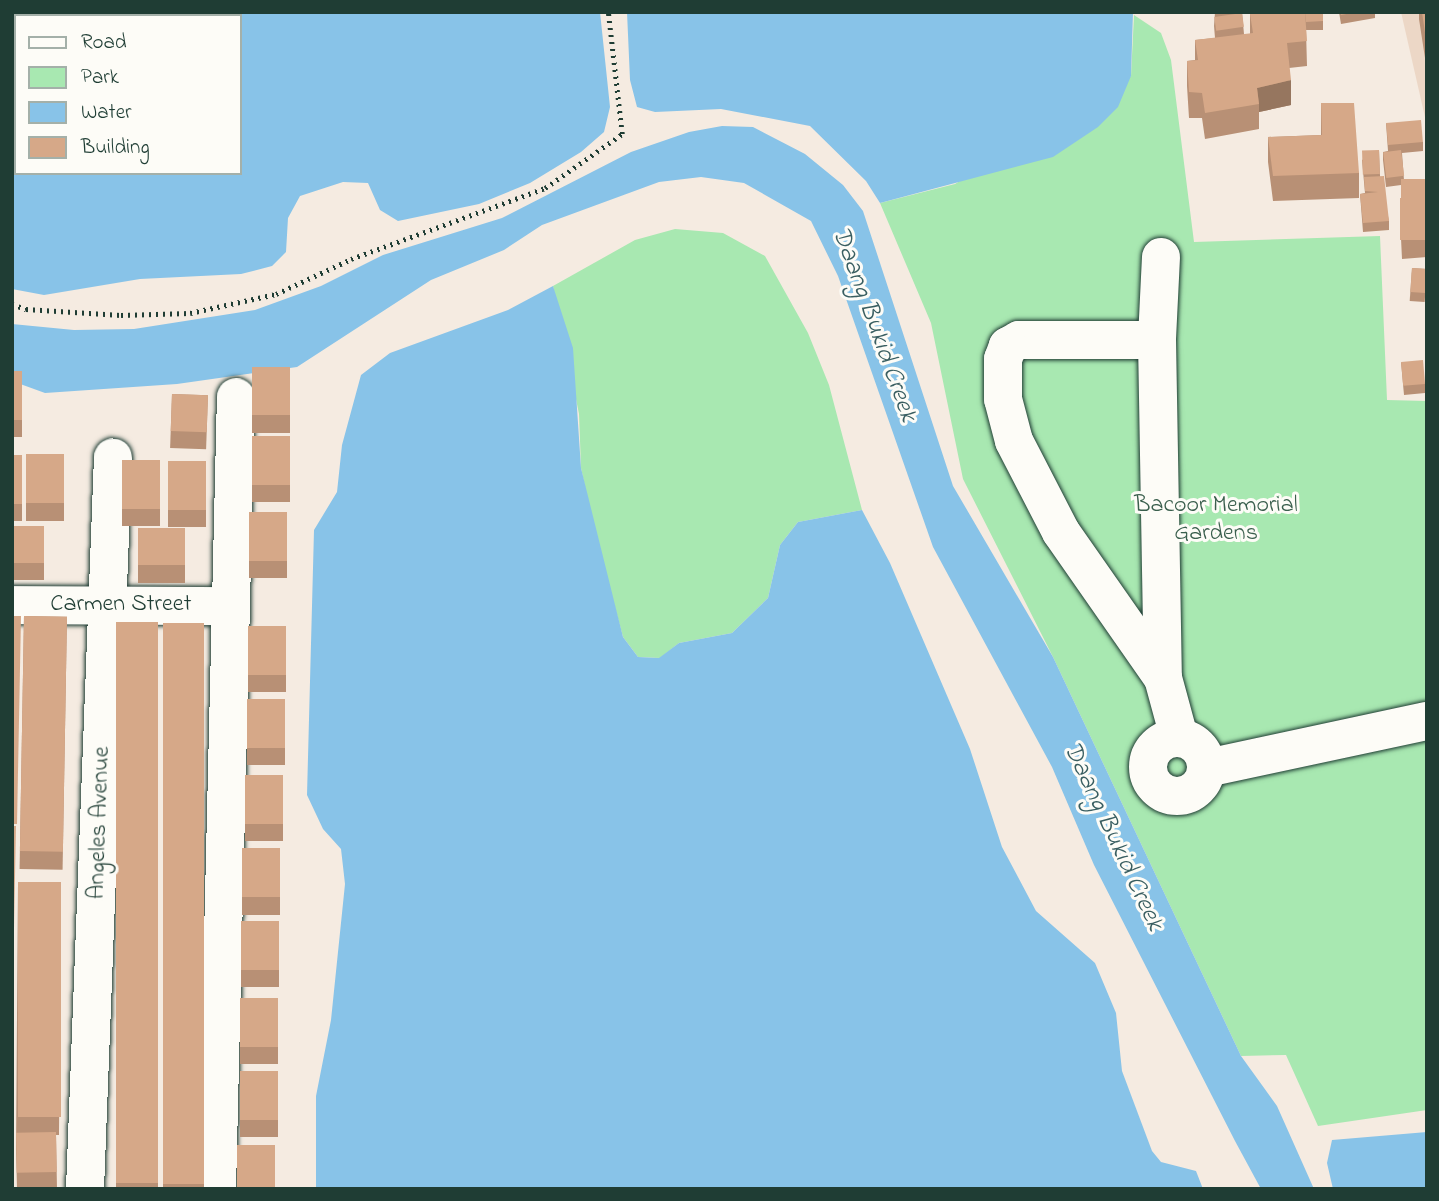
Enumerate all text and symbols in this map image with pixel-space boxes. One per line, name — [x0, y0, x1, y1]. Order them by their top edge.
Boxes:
legend — [14, 14, 242, 175]
text: Road — [81, 28, 127, 58]
text: Park — [81, 63, 119, 93]
text: Water — [81, 98, 132, 128]
text: Building — [81, 133, 150, 163]
water label: Daang Bukid Creek — [823, 224, 923, 426]
park label: Bacoor Memorial Gardens — [1134, 492, 1298, 548]
street label: Carmen Street — [50, 591, 192, 619]
water label: Daang Bukid Creek — [1055, 738, 1169, 936]
street label: Angeles Avenue — [83, 746, 117, 900]

